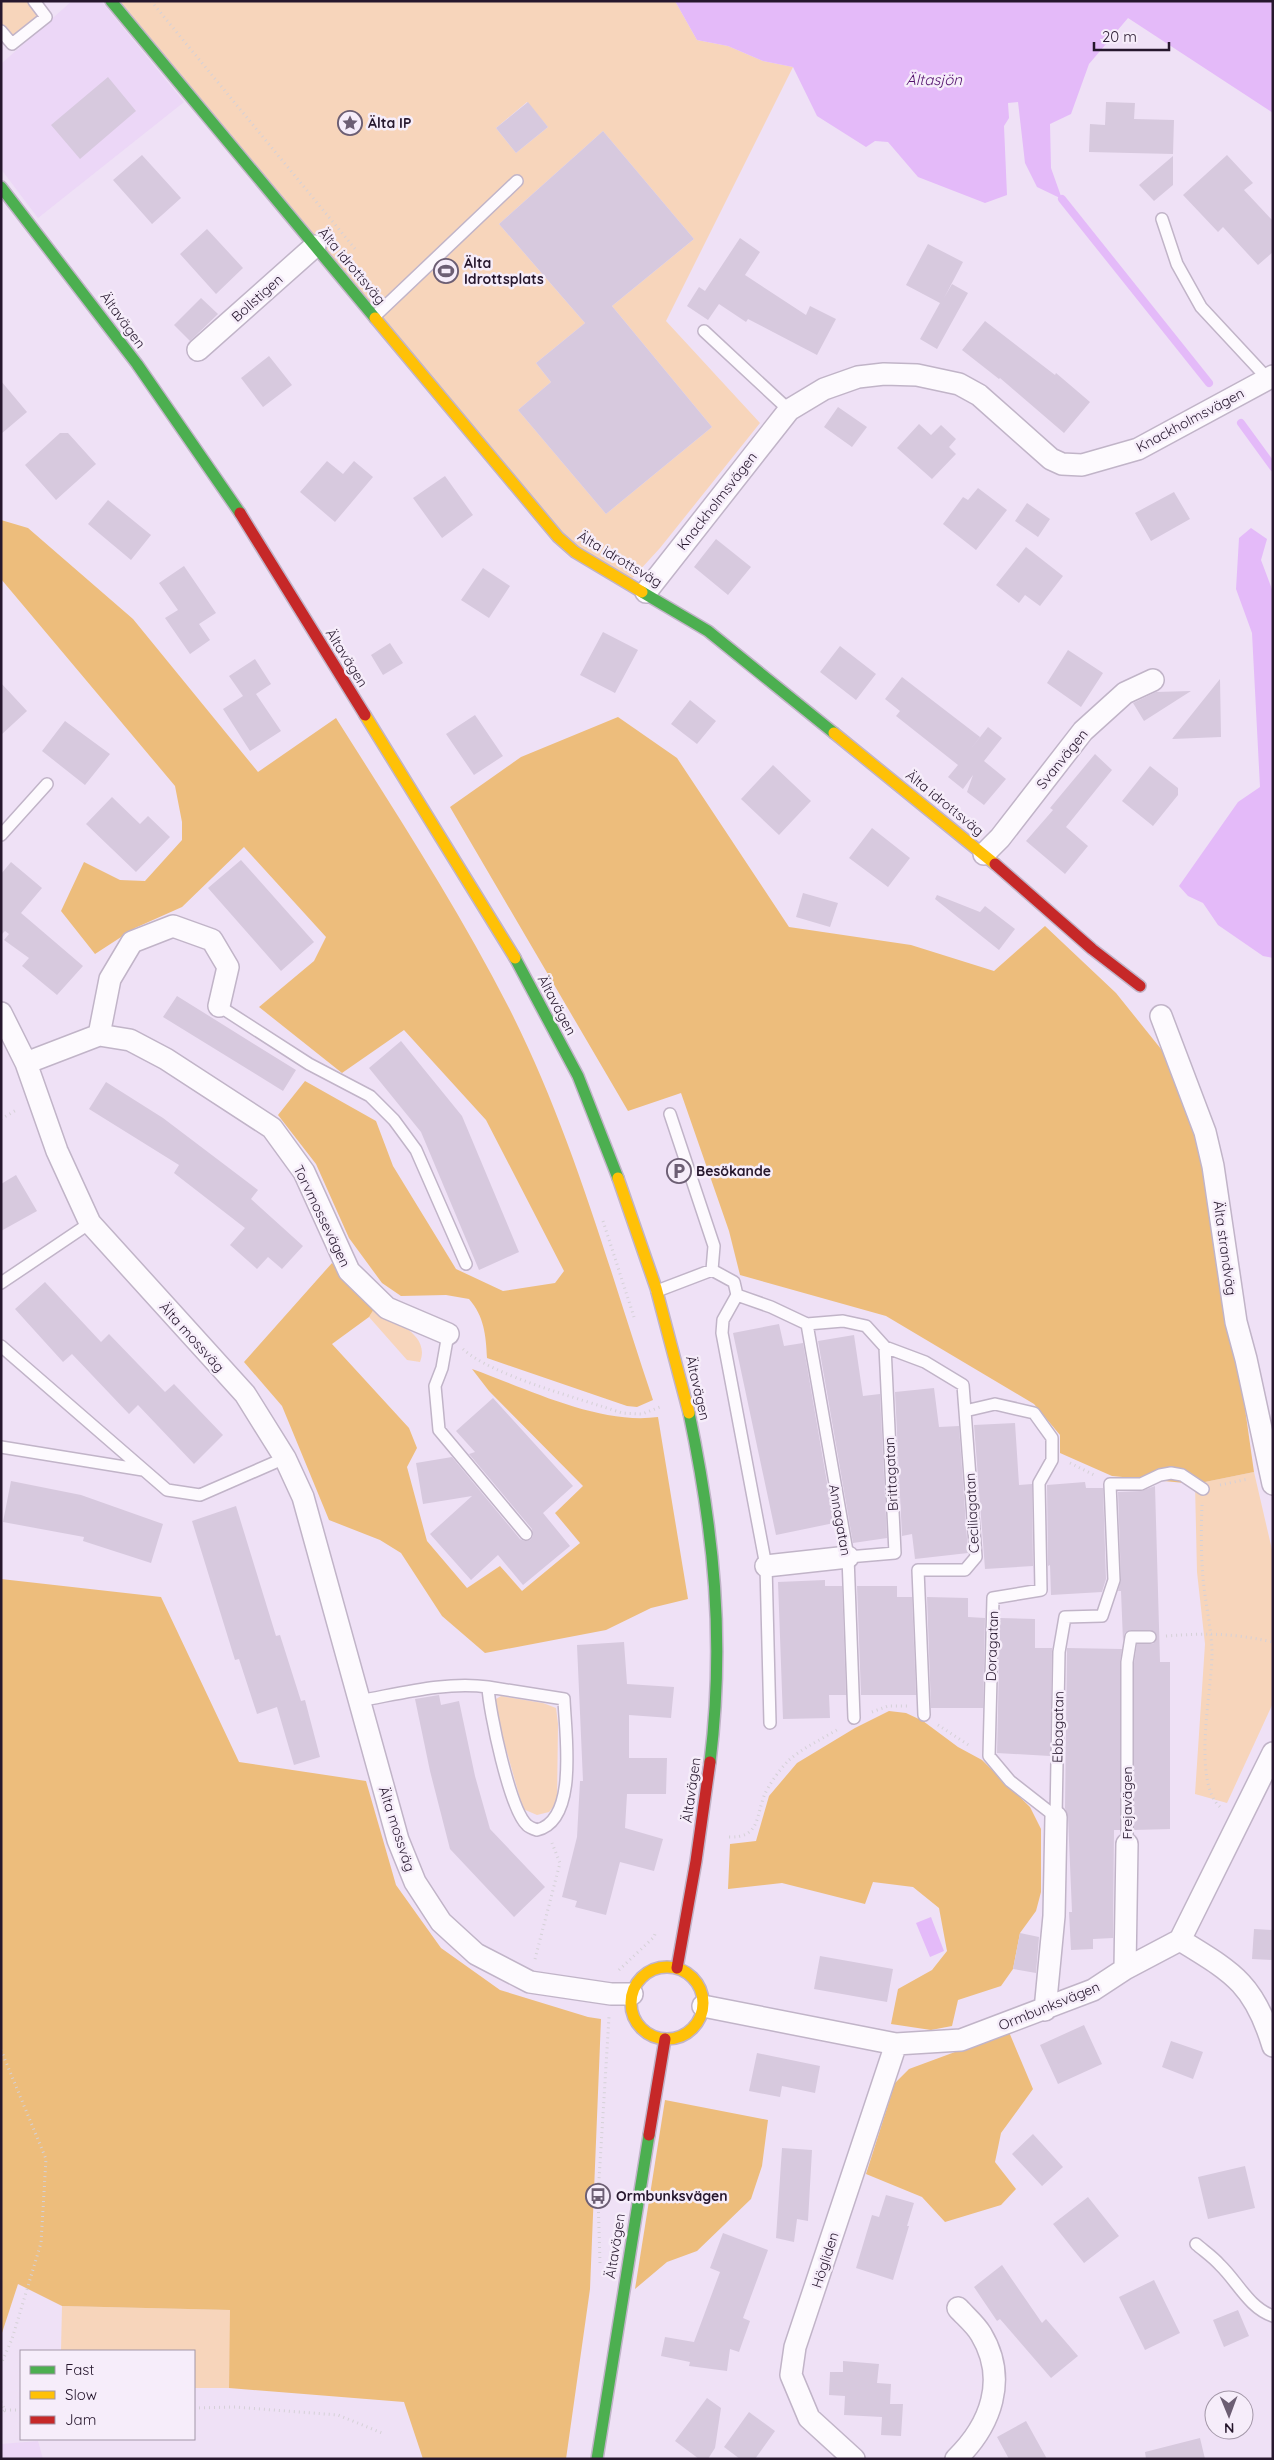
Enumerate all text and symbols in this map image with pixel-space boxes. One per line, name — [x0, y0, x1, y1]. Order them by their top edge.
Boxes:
scale bar — [1094, 20, 1169, 52]
text: 20 m — [1102, 27, 1137, 46]
water label: Ältasjön — [906, 70, 962, 89]
place icon: Älta IP — [337, 110, 363, 136]
place label: Älta IP — [368, 114, 411, 132]
street label: Älta idrottsväg — [314, 224, 390, 308]
place label: Älta Idrottsplats — [464, 254, 544, 288]
sports icon: Älta Idrottsplats — [433, 258, 459, 284]
street label: Bollstigen — [228, 270, 286, 326]
street label: Ältavägen — [96, 288, 150, 352]
street label: Knackholmsvägen — [1133, 384, 1247, 456]
street label: Knackholmsvägen — [673, 448, 761, 554]
street label: Älta idrottsväg — [575, 527, 665, 591]
street label: Ältavägen — [322, 625, 372, 691]
street label: Svanvägen — [1032, 725, 1092, 793]
street label: Älta idrottsväg — [902, 766, 988, 840]
street label: Ältavägen — [534, 972, 580, 1038]
parking icon: Besökande — [666, 1158, 692, 1184]
street label: Torvmossevägen — [290, 1162, 354, 1270]
place label: Besökande — [696, 1162, 771, 1180]
street label: Älta strandväg — [1209, 1199, 1241, 1297]
street label: Älta mossväg — [156, 1298, 228, 1376]
street label: Ältavägen — [682, 1354, 714, 1422]
street label: Brittagatan — [880, 1437, 902, 1511]
street label: Ceciliagatan — [961, 1472, 983, 1554]
street label: Annagatan — [825, 1483, 855, 1557]
street label: Doragatan — [982, 1610, 1002, 1682]
street label: Ebbagatan — [1048, 1691, 1068, 1763]
street label: Ältavägen — [678, 1756, 704, 1824]
street label: Frejavägen — [1118, 1766, 1136, 1840]
street label: Älta mossväg — [375, 1784, 419, 1874]
street label: Ormbunksvägen — [996, 1977, 1102, 2035]
bus stop icon: Ormbunksvägen — [585, 2183, 611, 2209]
place label: Ormbunksvägen — [616, 2187, 728, 2205]
street label: Ältavägen — [601, 2212, 629, 2280]
street label: Högliden — [807, 2230, 843, 2290]
legend — [20, 2350, 195, 2440]
text: Fast — [65, 2360, 94, 2379]
text: Slow — [65, 2385, 97, 2404]
north arrow — [1204, 2390, 1254, 2440]
text: Jam — [65, 2410, 96, 2429]
text: N — [1224, 2419, 1235, 2437]

